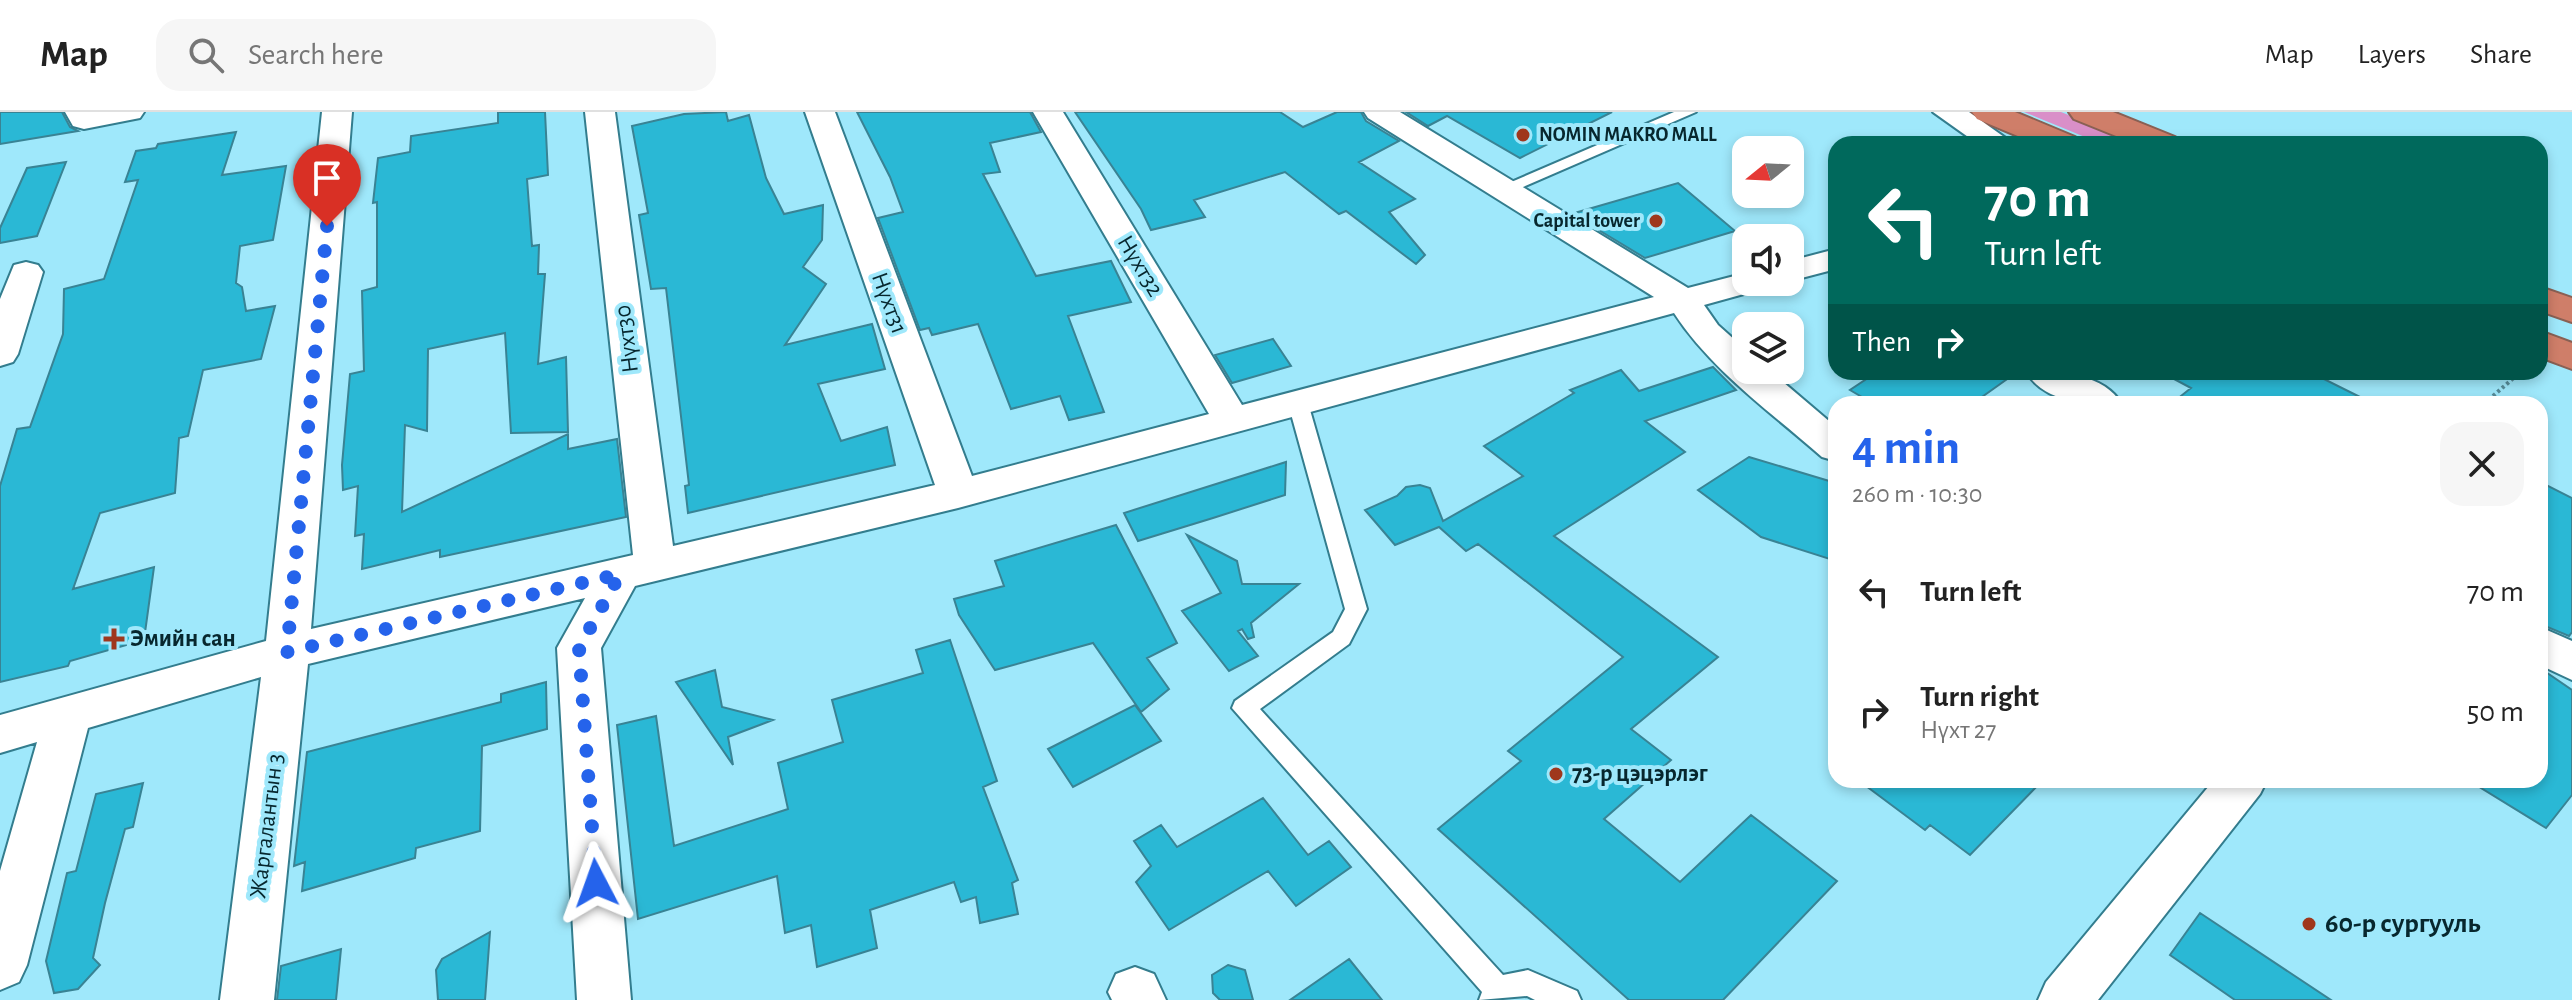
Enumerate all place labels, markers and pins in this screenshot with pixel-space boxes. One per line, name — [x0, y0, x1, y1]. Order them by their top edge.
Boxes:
place label: NOMIN MAKRO MALL — [1539, 125, 1717, 145]
marker: NOMIN MAKRO MALL — [1514, 126, 1532, 144]
pin — [293, 144, 361, 226]
place label: Capital tower — [1533, 211, 1640, 231]
marker: Capital tower — [1647, 212, 1665, 230]
place label: Эмийн сан — [130, 627, 236, 651]
marker: Эмийн сан — [105, 630, 123, 648]
place label: 73-р цэцэрлэг — [1572, 762, 1708, 786]
marker: 73-р цэцэрлэг — [1547, 765, 1565, 783]
place label: 60-р сургууль — [2325, 910, 2480, 938]
marker: 60-р сургууль — [2300, 915, 2318, 933]

